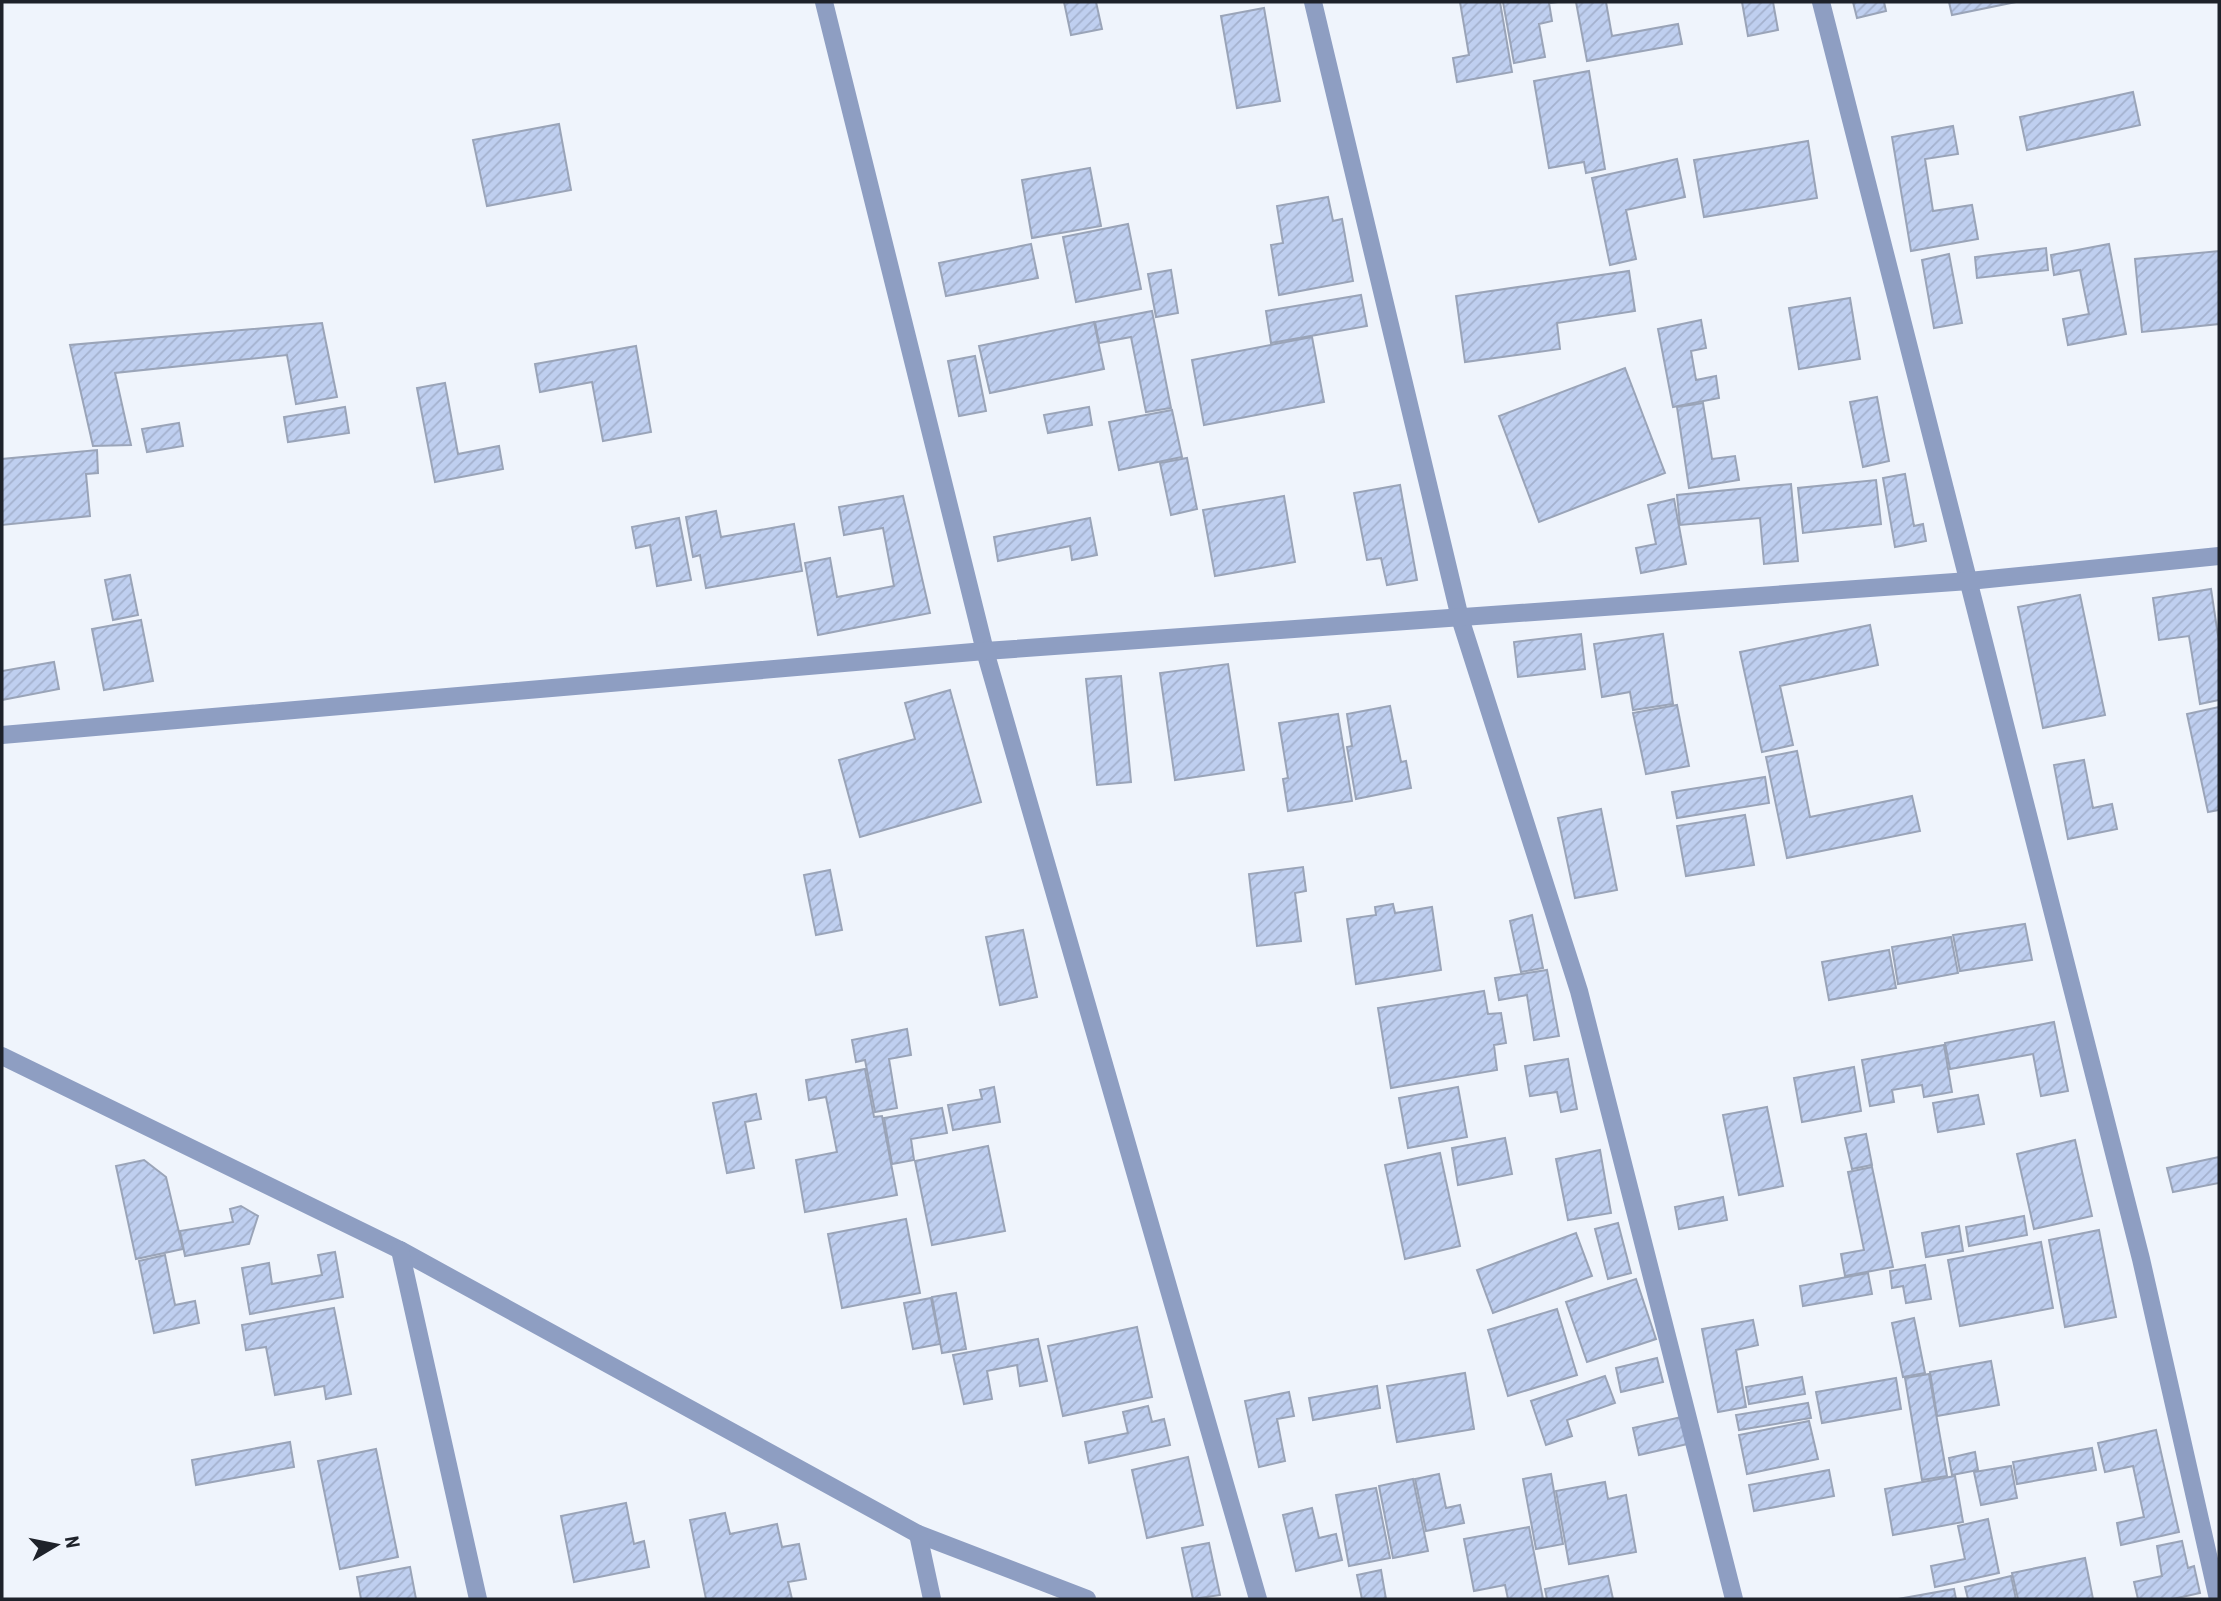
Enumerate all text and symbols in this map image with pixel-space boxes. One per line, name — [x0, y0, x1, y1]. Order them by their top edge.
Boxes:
north arrow — [21, 1510, 91, 1580]
text: N — [60, 1534, 85, 1550]

